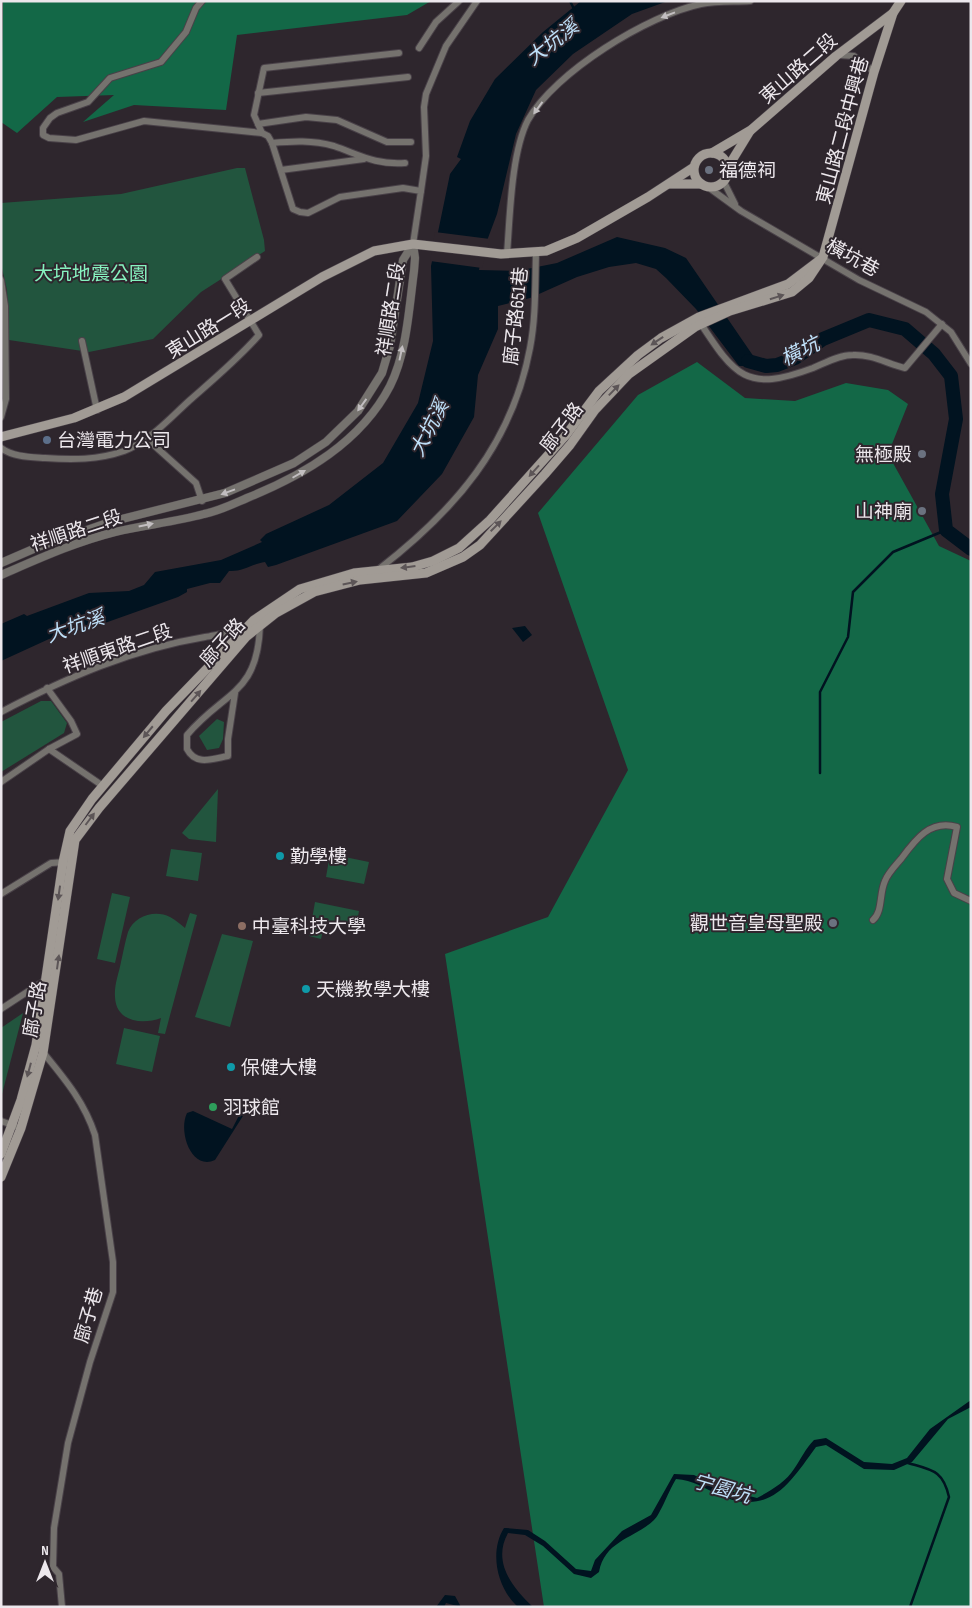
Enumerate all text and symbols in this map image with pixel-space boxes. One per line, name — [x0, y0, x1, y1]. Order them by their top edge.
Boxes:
one-way arrow — [661, 11, 675, 19]
water label: 大坑溪 — [522, 13, 586, 71]
street label: 東山路二段 — [756, 29, 842, 109]
street label: 東山路二段中興巷 — [813, 54, 874, 207]
one-way arrow — [532, 101, 543, 114]
place label: 福德祠 — [719, 160, 776, 183]
marker: 福德祠 — [703, 164, 715, 176]
street label: 橫坑巷 — [822, 234, 883, 282]
street label: 祥順路二段 — [373, 261, 410, 358]
park label: 大坑地震公園 — [34, 263, 148, 286]
street label: 廍子路651巷 — [500, 266, 533, 366]
one-way arrow — [770, 293, 785, 301]
street label: 東山路一段 — [162, 294, 255, 364]
water label: 橫坑 — [777, 331, 826, 371]
one-way arrow — [650, 336, 664, 346]
one-way arrow — [397, 346, 405, 361]
one-way arrow — [608, 385, 620, 397]
water label: 大坑溪 — [406, 394, 456, 461]
one-way arrow — [357, 398, 367, 412]
street label: 廍子路 — [536, 398, 589, 457]
place label: 台灣電力公司 — [57, 430, 171, 453]
marker: 台灣電力公司 — [41, 434, 53, 446]
place label: 無極殿 — [855, 444, 912, 467]
marker: 無極殿 — [916, 448, 928, 460]
one-way arrow — [529, 465, 540, 477]
one-way arrow — [292, 469, 306, 478]
one-way arrow — [220, 488, 235, 496]
place label: 山神廟 — [855, 501, 912, 524]
marker: 山神廟 — [916, 505, 928, 517]
street label: 祥順路二段 — [28, 506, 125, 557]
one-way arrow — [490, 520, 502, 532]
one-way arrow — [139, 521, 154, 529]
one-way arrow — [400, 563, 416, 571]
one-way arrow — [343, 578, 359, 586]
water label: 大坑溪 — [43, 605, 110, 648]
street label: 廍子路 — [195, 614, 251, 672]
street label: 祥順東路二段 — [60, 620, 175, 679]
one-way arrow — [190, 691, 202, 703]
one-way arrow — [143, 726, 154, 738]
one-way arrow — [85, 812, 95, 826]
place label: 勤學樓 — [290, 846, 347, 869]
marker: 勤學樓 — [274, 850, 286, 862]
one-way arrow — [55, 885, 63, 901]
place label: 觀世音皇母聖殿 — [690, 913, 823, 936]
place label: 中臺科技大學 — [252, 916, 366, 939]
marker: 觀世音皇母聖殿 — [827, 917, 839, 929]
marker: 中臺科技大學 — [236, 920, 248, 932]
one-way arrow — [54, 953, 62, 969]
street label: 廍子路 — [19, 979, 52, 1039]
place label: 天機教學大樓 — [316, 979, 430, 1002]
marker: 天機教學大樓 — [300, 983, 312, 995]
place label: 保健大樓 — [241, 1057, 317, 1080]
marker: 保健大樓 — [225, 1061, 237, 1073]
one-way arrow — [25, 1063, 33, 1078]
place label: 羽球館 — [223, 1097, 280, 1120]
marker: 羽球館 — [207, 1101, 219, 1113]
street label: 廍子巷 — [71, 1285, 108, 1346]
water label: 宁園坑 — [690, 1469, 757, 1510]
north arrow — [20, 1538, 70, 1588]
text: N — [41, 1542, 49, 1559]

